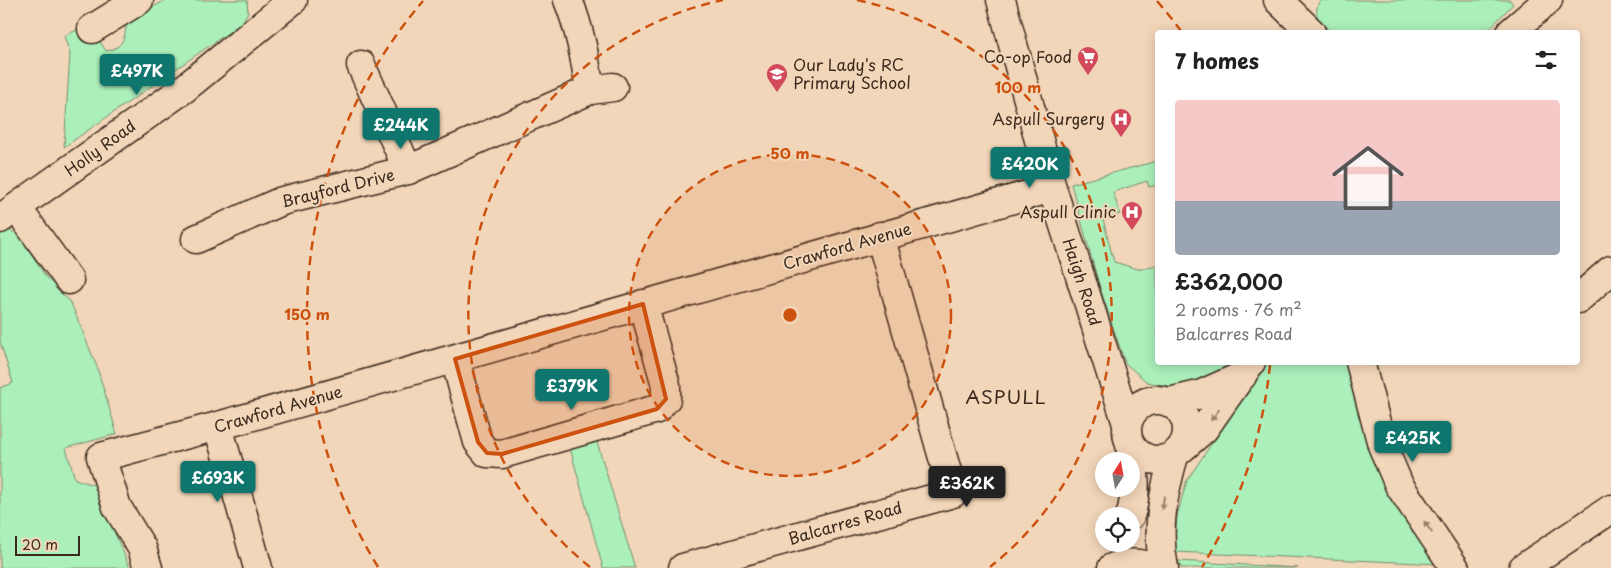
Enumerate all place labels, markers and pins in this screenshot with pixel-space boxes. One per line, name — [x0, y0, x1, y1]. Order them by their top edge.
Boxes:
place label: Co-op Food — [984, 44, 1072, 68]
supermarket icon: Co-op Food — [1076, 45, 1100, 76]
place label: Our Lady's RC Primary School — [793, 52, 911, 94]
pin: £497K — [102, 54, 172, 96]
school or university icon: Our Lady's RC Primary School — [765, 62, 789, 93]
place label: Aspull Surgery — [993, 106, 1105, 130]
hospital icon: Aspull Surgery — [1109, 107, 1133, 138]
pin: £244K — [366, 108, 436, 150]
pin: £420K — [995, 146, 1065, 189]
place label: Aspull Clinic — [1020, 199, 1116, 223]
hospital icon: Aspull Clinic — [1120, 200, 1144, 231]
centre of rings — [781, 306, 799, 324]
pin: £379K — [537, 368, 607, 411]
pin: £425K — [1378, 420, 1448, 463]
pin: £693K — [183, 460, 253, 503]
pin: £362K — [932, 466, 1002, 508]

